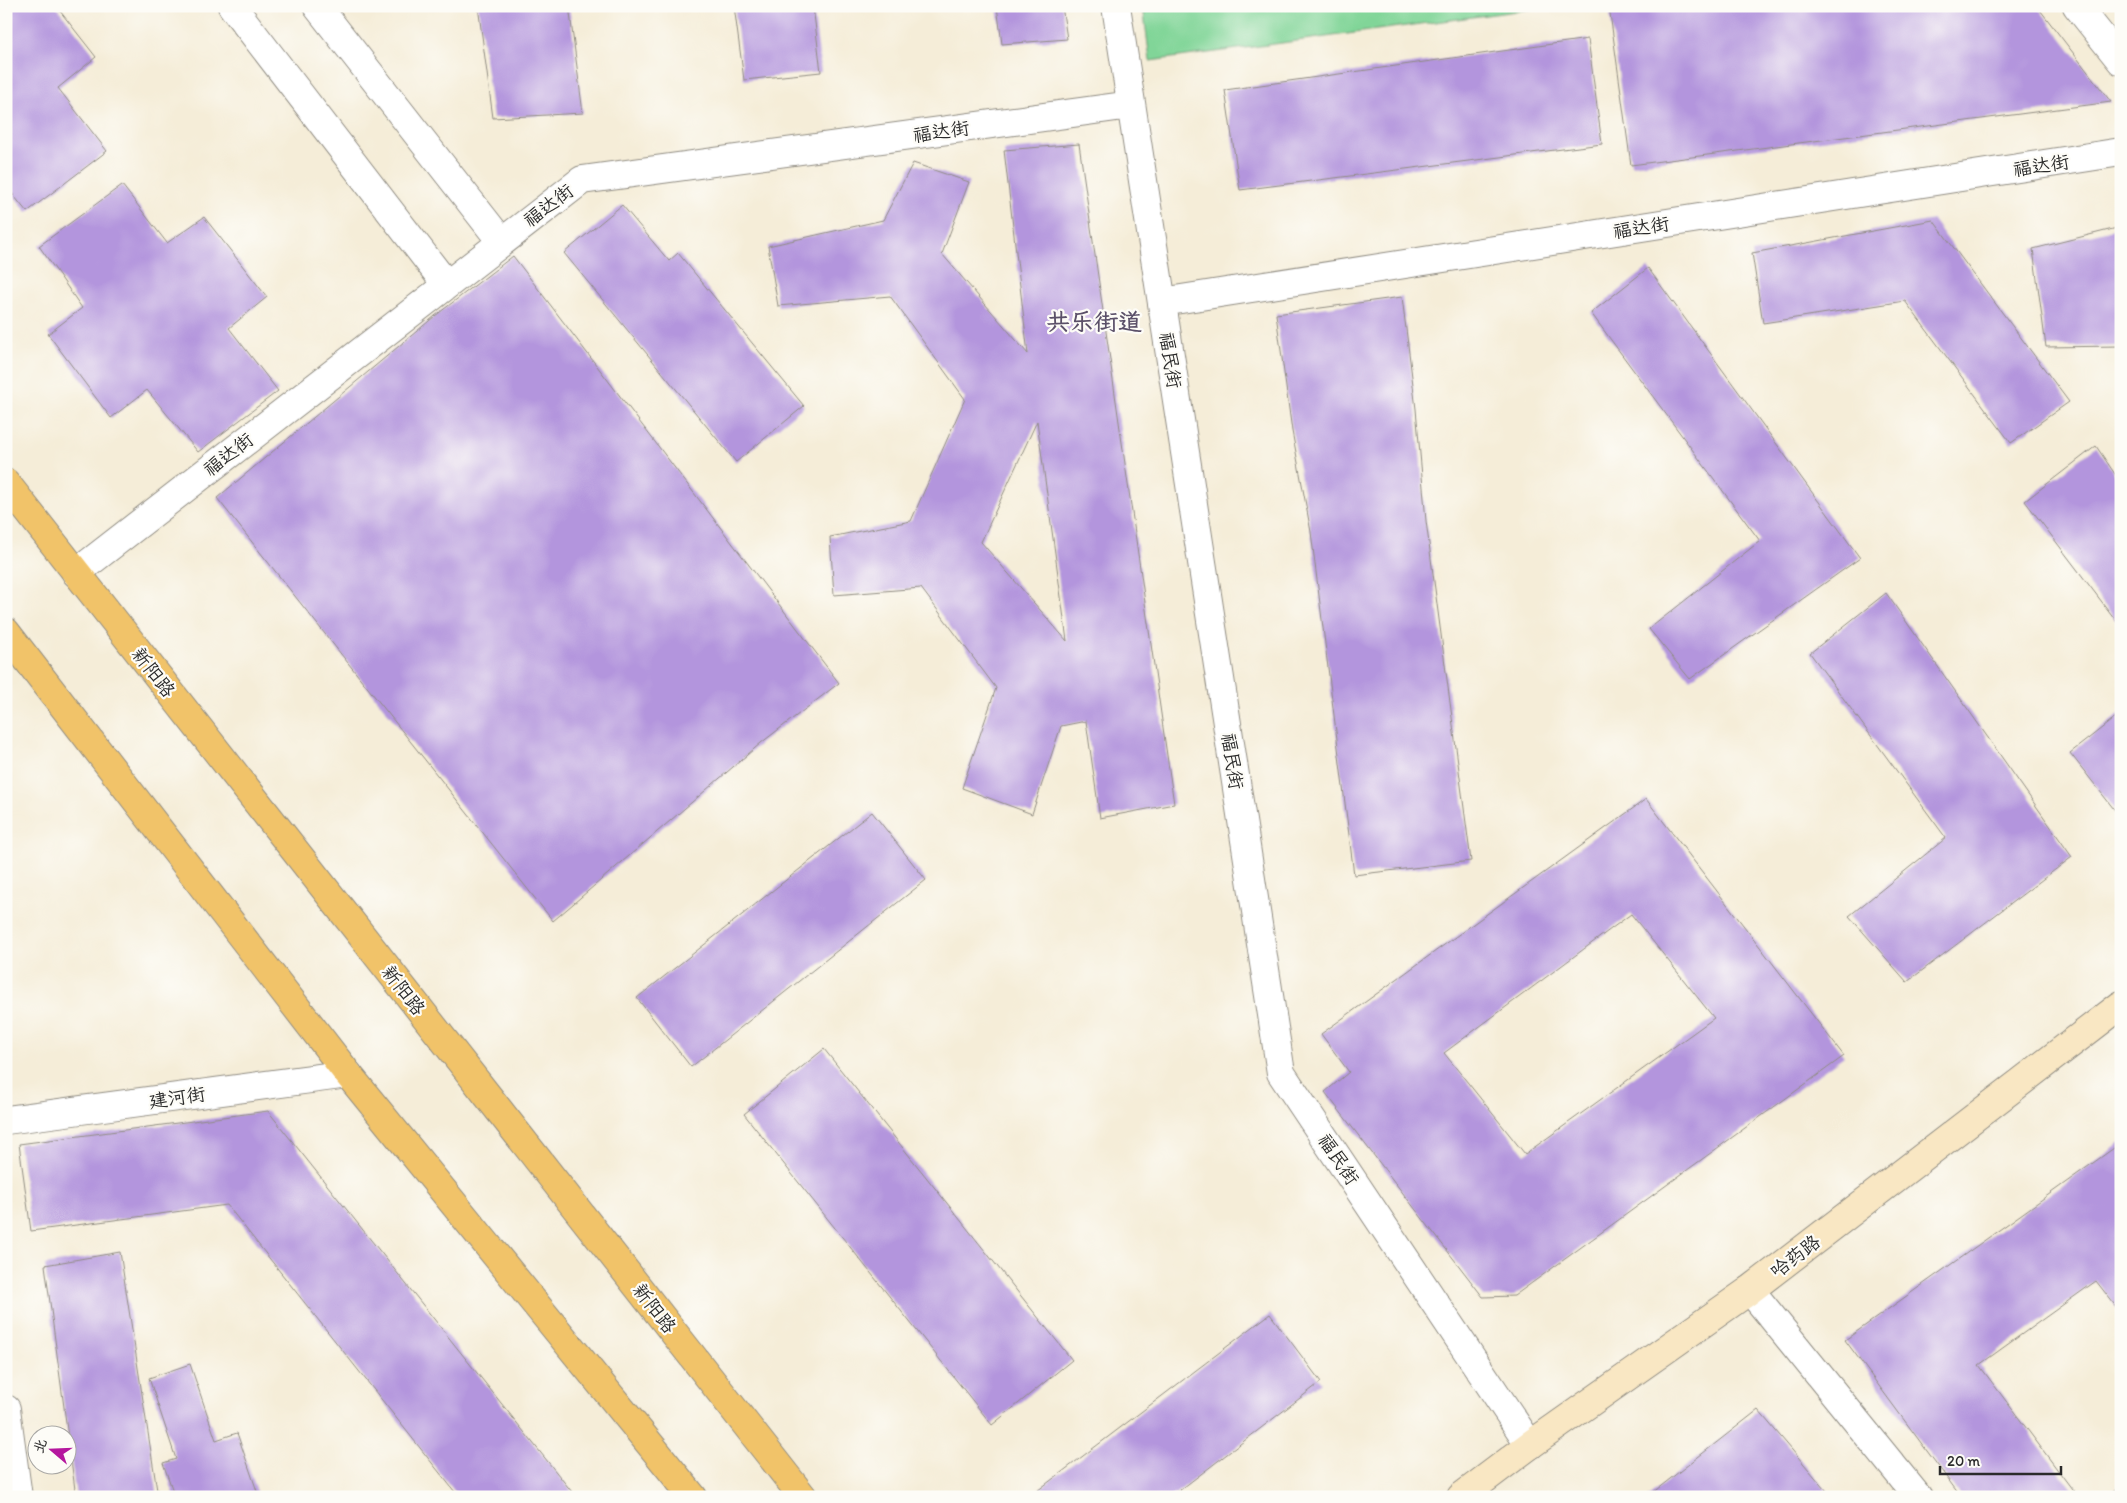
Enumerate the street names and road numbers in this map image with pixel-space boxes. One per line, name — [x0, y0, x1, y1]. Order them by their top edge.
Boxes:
street label: 福达街 — [911, 116, 971, 147]
street label: 福达街 — [2011, 150, 2071, 181]
street label: 福达街 — [519, 179, 578, 232]
street label: 福达街 — [1611, 212, 1671, 243]
street label: 福民街 — [1155, 330, 1186, 390]
street label: 福达街 — [199, 428, 258, 481]
street label: 新阳路 — [127, 643, 180, 702]
street label: 福民街 — [1217, 731, 1248, 791]
street label: 新阳路 — [377, 961, 430, 1020]
street label: 建河街 — [147, 1082, 207, 1113]
street label: 福民街 — [1313, 1129, 1364, 1189]
street label: 哈药路 — [1766, 1230, 1825, 1283]
street label: 新阳路 — [628, 1279, 681, 1338]

